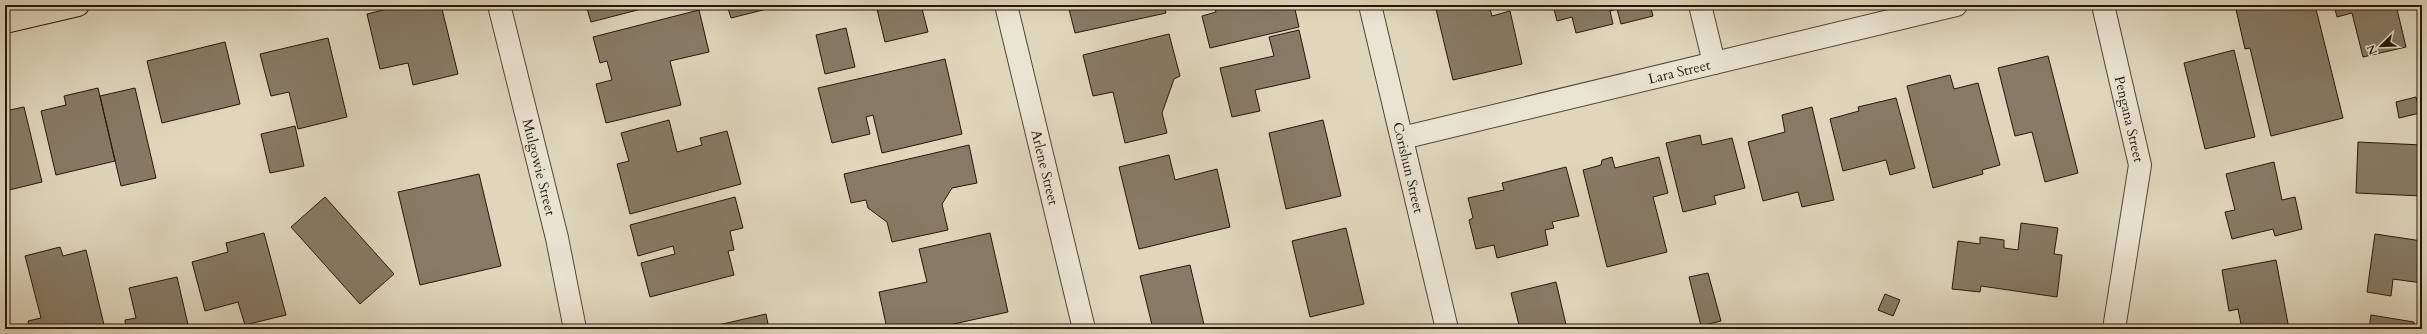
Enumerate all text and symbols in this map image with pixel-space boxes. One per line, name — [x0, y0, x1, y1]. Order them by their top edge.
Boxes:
north arrow — [2361, 26, 2401, 66]
text: N — [2363, 42, 2381, 57]
street label: Lara Street — [1646, 55, 1713, 89]
street label: Pengana Street — [2110, 74, 2148, 165]
street label: Mulgowie Street — [518, 117, 560, 218]
street label: Corishun Street — [1388, 120, 1428, 216]
street label: Arlene Street — [1026, 128, 1063, 208]

